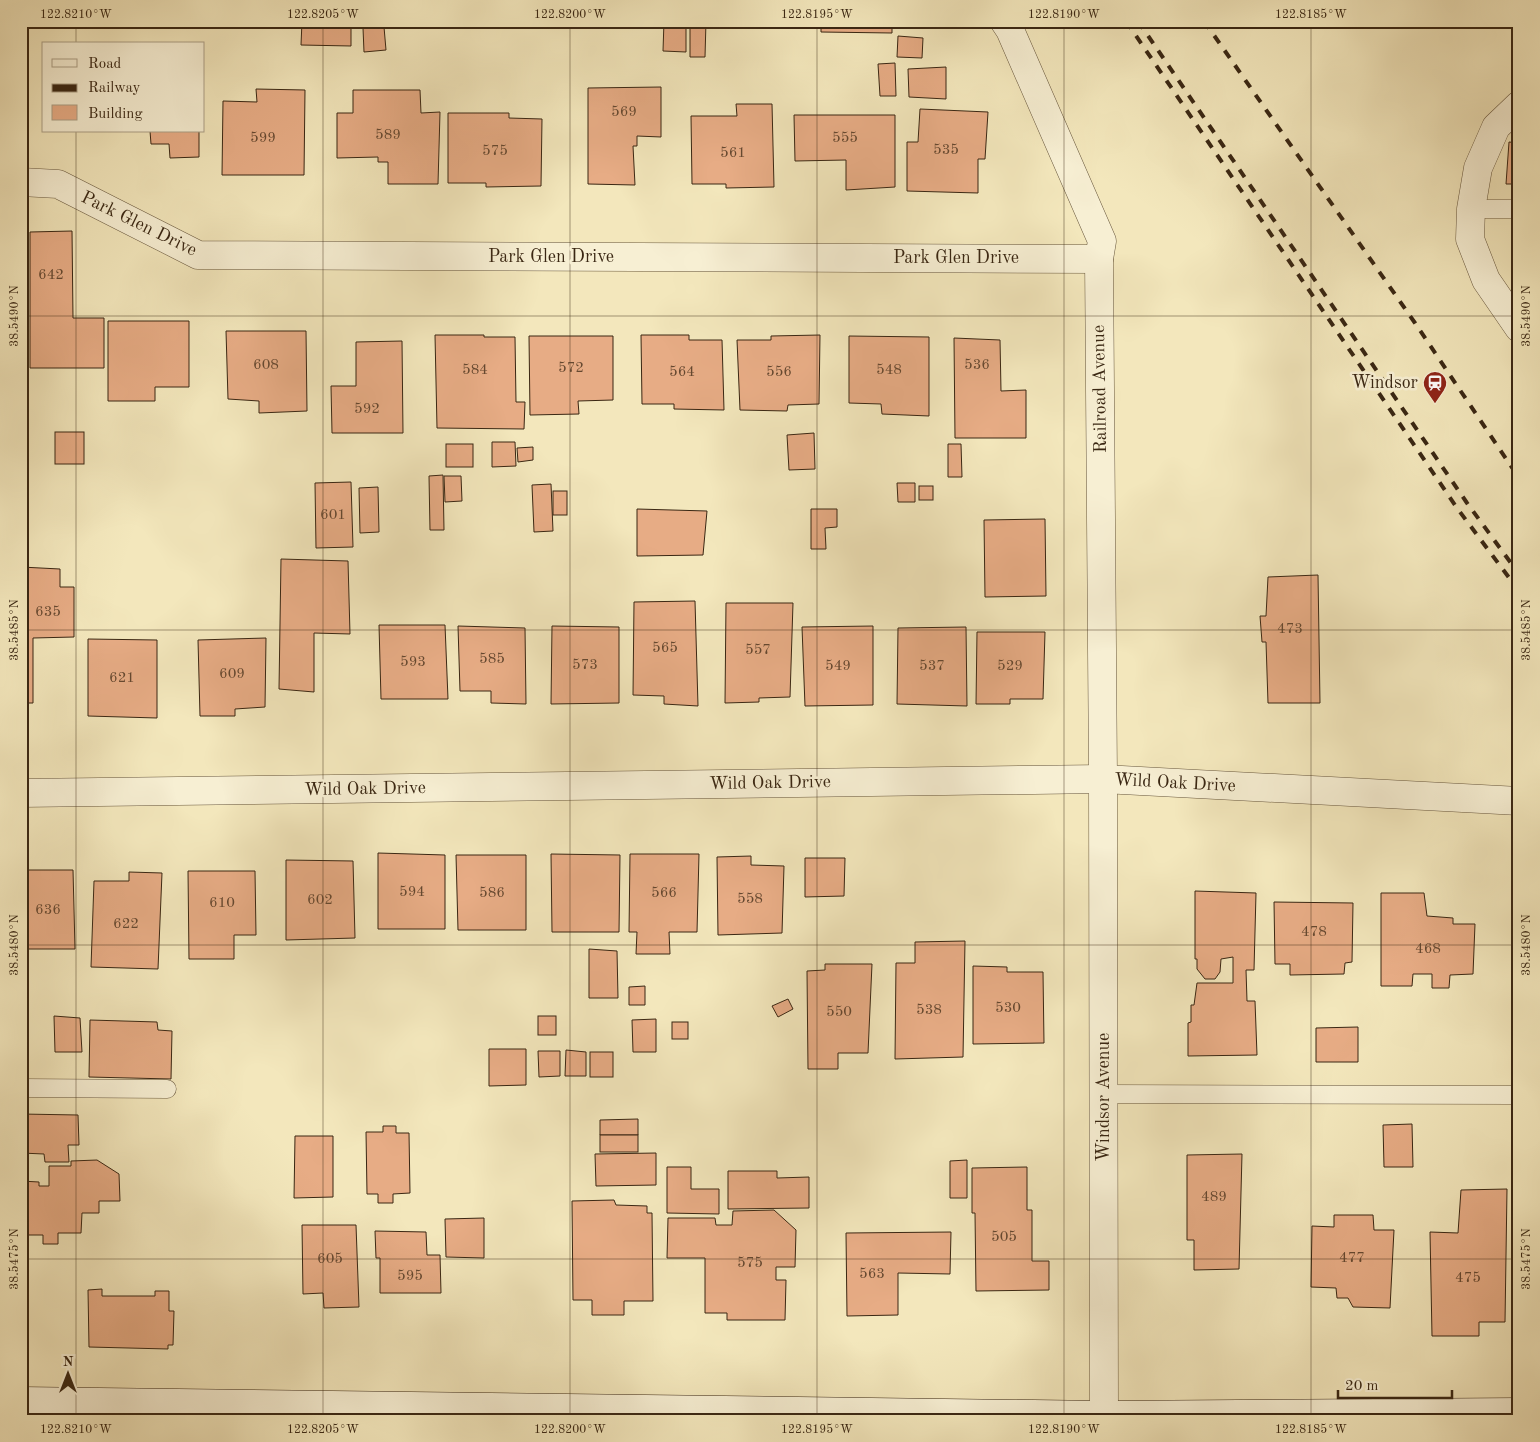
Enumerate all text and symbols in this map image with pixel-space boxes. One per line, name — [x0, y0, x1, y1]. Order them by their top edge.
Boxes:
text: 122.8205°W — [287, 8, 359, 21]
text: 122.8195°W — [781, 8, 853, 21]
text: 122.8185°W — [1275, 8, 1347, 21]
text: 122.8210°W — [40, 9, 112, 21]
text: 122.8200°W — [534, 9, 606, 21]
text: 122.8190°W — [1028, 9, 1100, 21]
legend — [42, 42, 205, 132]
text: Road — [88, 57, 122, 72]
text: Railway — [88, 81, 141, 96]
house number: 569 — [611, 105, 637, 120]
text: Building — [88, 107, 143, 122]
house number: 589 — [375, 128, 401, 143]
house number: 599 — [250, 131, 276, 146]
house number: 555 — [832, 131, 858, 146]
house number: 535 — [933, 143, 959, 158]
house number: 575 — [482, 144, 508, 159]
house number: 561 — [720, 146, 746, 161]
street label: Park Glen Drive — [78, 188, 200, 260]
street label: Park Glen Drive — [488, 248, 614, 266]
street label: Park Glen Drive — [893, 249, 1019, 267]
house number: 642 — [38, 268, 64, 283]
text: 38.5490°N — [8, 285, 21, 347]
text: 38.5490°N — [1520, 285, 1533, 347]
street label: Railroad Avenue — [1090, 325, 1110, 453]
house number: 608 — [253, 358, 279, 373]
house number: 536 — [964, 358, 990, 373]
house number: 572 — [558, 361, 584, 376]
house number: 584 — [462, 363, 488, 378]
house number: 548 — [876, 363, 902, 378]
house number: 564 — [669, 365, 695, 380]
house number: 556 — [766, 365, 792, 380]
station icon: Windsor — [1422, 370, 1448, 404]
place label: Windsor — [1351, 374, 1419, 392]
house number: 592 — [354, 402, 380, 417]
house number: 601 — [320, 508, 346, 523]
text: 38.5485°N — [8, 599, 21, 661]
text: 38.5485°N — [1520, 599, 1533, 661]
house number: 635 — [35, 605, 61, 620]
house number: 473 — [1277, 622, 1303, 637]
house number: 565 — [652, 641, 678, 656]
house number: 557 — [745, 643, 771, 658]
house number: 585 — [479, 652, 505, 667]
house number: 593 — [400, 655, 426, 670]
house number: 573 — [572, 658, 598, 673]
house number: 549 — [825, 659, 851, 674]
house number: 537 — [919, 659, 945, 674]
house number: 529 — [997, 659, 1023, 674]
house number: 609 — [219, 667, 245, 682]
house number: 621 — [109, 671, 135, 686]
street label: Wild Oak Drive — [1114, 771, 1236, 795]
street label: Wild Oak Drive — [709, 773, 831, 793]
street label: Wild Oak Drive — [304, 779, 426, 799]
house number: 594 — [399, 885, 425, 900]
house number: 586 — [479, 886, 505, 901]
house number: 566 — [651, 886, 677, 901]
house number: 558 — [737, 892, 763, 907]
house number: 602 — [307, 893, 333, 908]
house number: 610 — [209, 896, 235, 911]
house number: 636 — [35, 903, 61, 918]
text: 38.5480°N — [8, 914, 21, 976]
text: 38.5480°N — [1520, 914, 1533, 976]
house number: 622 — [113, 917, 139, 932]
house number: 478 — [1301, 925, 1327, 940]
house number: 468 — [1415, 942, 1441, 957]
house number: 530 — [995, 1001, 1021, 1016]
house number: 538 — [916, 1003, 942, 1018]
house number: 550 — [826, 1005, 852, 1020]
street label: Windsor Avenue — [1095, 1033, 1113, 1161]
house number: 489 — [1201, 1190, 1227, 1205]
text: 38.5475°N — [8, 1228, 21, 1290]
text: 38.5475°N — [1520, 1228, 1533, 1290]
house number: 505 — [991, 1230, 1017, 1245]
house number: 477 — [1339, 1251, 1365, 1266]
house number: 605 — [317, 1252, 343, 1267]
house number: 575 — [737, 1256, 763, 1271]
house number: 563 — [859, 1267, 885, 1282]
house number: 595 — [397, 1269, 423, 1284]
house number: 475 — [1455, 1271, 1481, 1286]
north arrow — [42, 1350, 92, 1400]
text: N — [63, 1355, 74, 1369]
scale bar — [1338, 1367, 1451, 1399]
text: 20 m — [1345, 1379, 1379, 1394]
text: 122.8205°W — [287, 1423, 359, 1436]
text: 122.8195°W — [781, 1423, 853, 1436]
text: 122.8185°W — [1275, 1423, 1347, 1436]
text: 122.8210°W — [40, 1424, 112, 1436]
text: 122.8200°W — [534, 1424, 606, 1436]
text: 122.8190°W — [1028, 1424, 1100, 1436]

